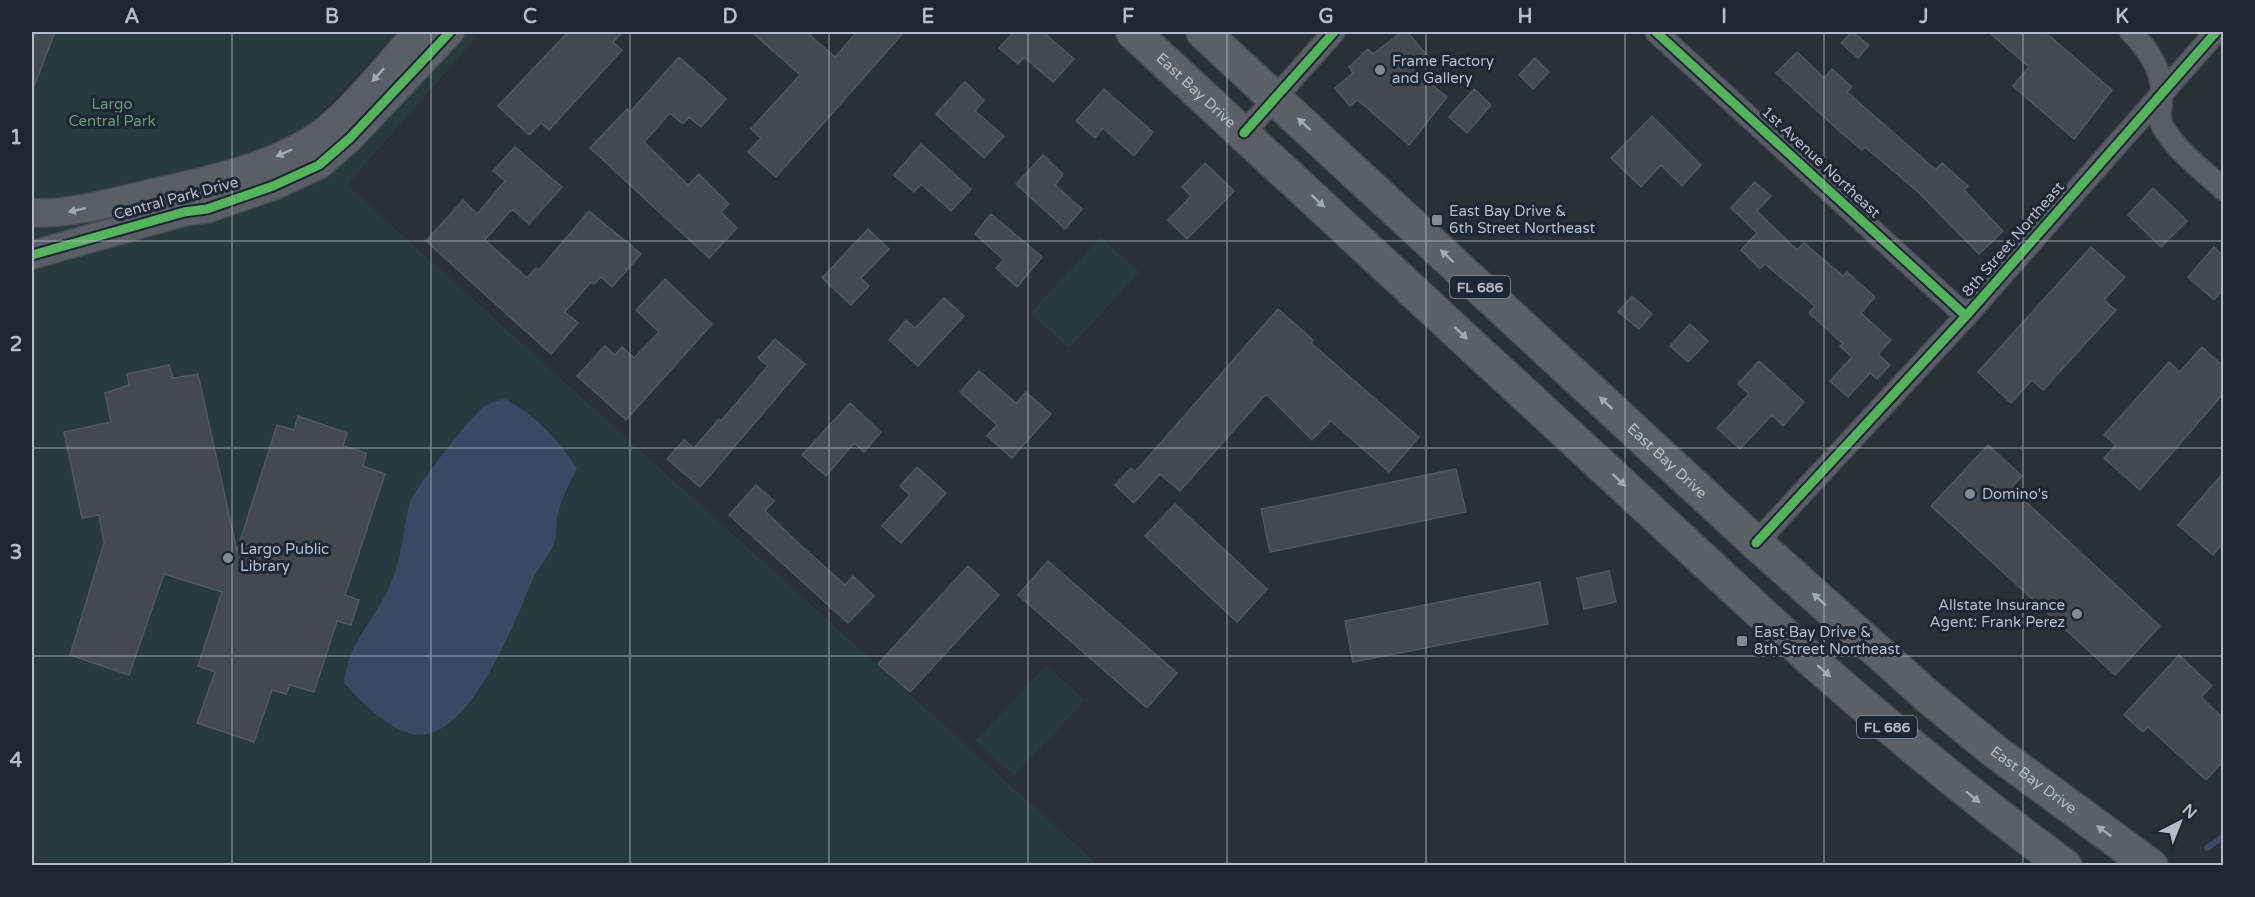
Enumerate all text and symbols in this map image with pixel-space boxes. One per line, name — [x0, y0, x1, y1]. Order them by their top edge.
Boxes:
text: A — [125, 5, 140, 29]
text: B — [325, 5, 339, 29]
text: C — [523, 5, 537, 29]
text: D — [722, 5, 738, 29]
text: E — [922, 5, 935, 29]
text: F — [1122, 5, 1134, 29]
text: G — [1318, 5, 1334, 29]
text: H — [1517, 5, 1533, 29]
text: I — [1721, 5, 1727, 29]
text: J — [1918, 5, 1929, 29]
text: K — [2115, 5, 2129, 29]
street label: East Bay Drive — [1152, 49, 1240, 132]
place label: Frame Factory and Gallery — [1392, 52, 1494, 87]
marker: Frame Factory and Gallery — [1373, 63, 1387, 77]
one-way arrow — [372, 67, 385, 82]
park label: Largo Central Park — [68, 95, 156, 130]
street label: 1st Avenue Northeast — [1758, 103, 1884, 222]
one-way arrow — [1297, 118, 1312, 131]
text: 1 — [10, 126, 22, 150]
one-way arrow — [275, 148, 293, 158]
street label: Central Park Drive — [112, 173, 240, 223]
street label: 8th Street Northeast — [1958, 178, 2068, 300]
one-way arrow — [1310, 194, 1325, 207]
place label: East Bay Drive & 6th Street Northeast — [1449, 202, 1596, 237]
one-way arrow — [67, 206, 86, 216]
marker: East Bay Drive & 6th Street Northeast — [1430, 213, 1444, 227]
one-way arrow — [1440, 250, 1454, 264]
road number: FL 686 — [1450, 276, 1510, 298]
one-way arrow — [1453, 326, 1468, 339]
text: 2 — [10, 333, 22, 357]
one-way arrow — [1598, 396, 1613, 410]
street label: East Bay Drive — [1623, 420, 1711, 502]
one-way arrow — [1612, 473, 1626, 487]
place label: Domino's — [1982, 485, 2048, 503]
marker: Domino's — [1963, 487, 1977, 501]
place label: Largo Public Library — [240, 540, 329, 575]
text: 3 — [10, 541, 22, 565]
marker: Largo Public Library — [221, 551, 235, 565]
one-way arrow — [1812, 593, 1827, 606]
place label: Allstate Insurance Agent: Frank Perez — [1930, 596, 2065, 631]
marker: Allstate Insurance Agent: Frank Perez — [2070, 607, 2084, 621]
place label: East Bay Drive & 8th Street Northeast — [1754, 623, 1901, 658]
marker: East Bay Drive & 8th Street Northeast — [1735, 634, 1749, 648]
one-way arrow — [1816, 664, 1831, 677]
road number: FL 686 — [1857, 716, 1917, 738]
street label: East Bay Drive — [1987, 742, 2080, 817]
text: 4 — [10, 749, 23, 773]
one-way arrow — [1965, 790, 1980, 803]
north arrow — [2150, 792, 2210, 852]
text: N — [2178, 800, 2201, 823]
one-way arrow — [2096, 825, 2112, 837]

